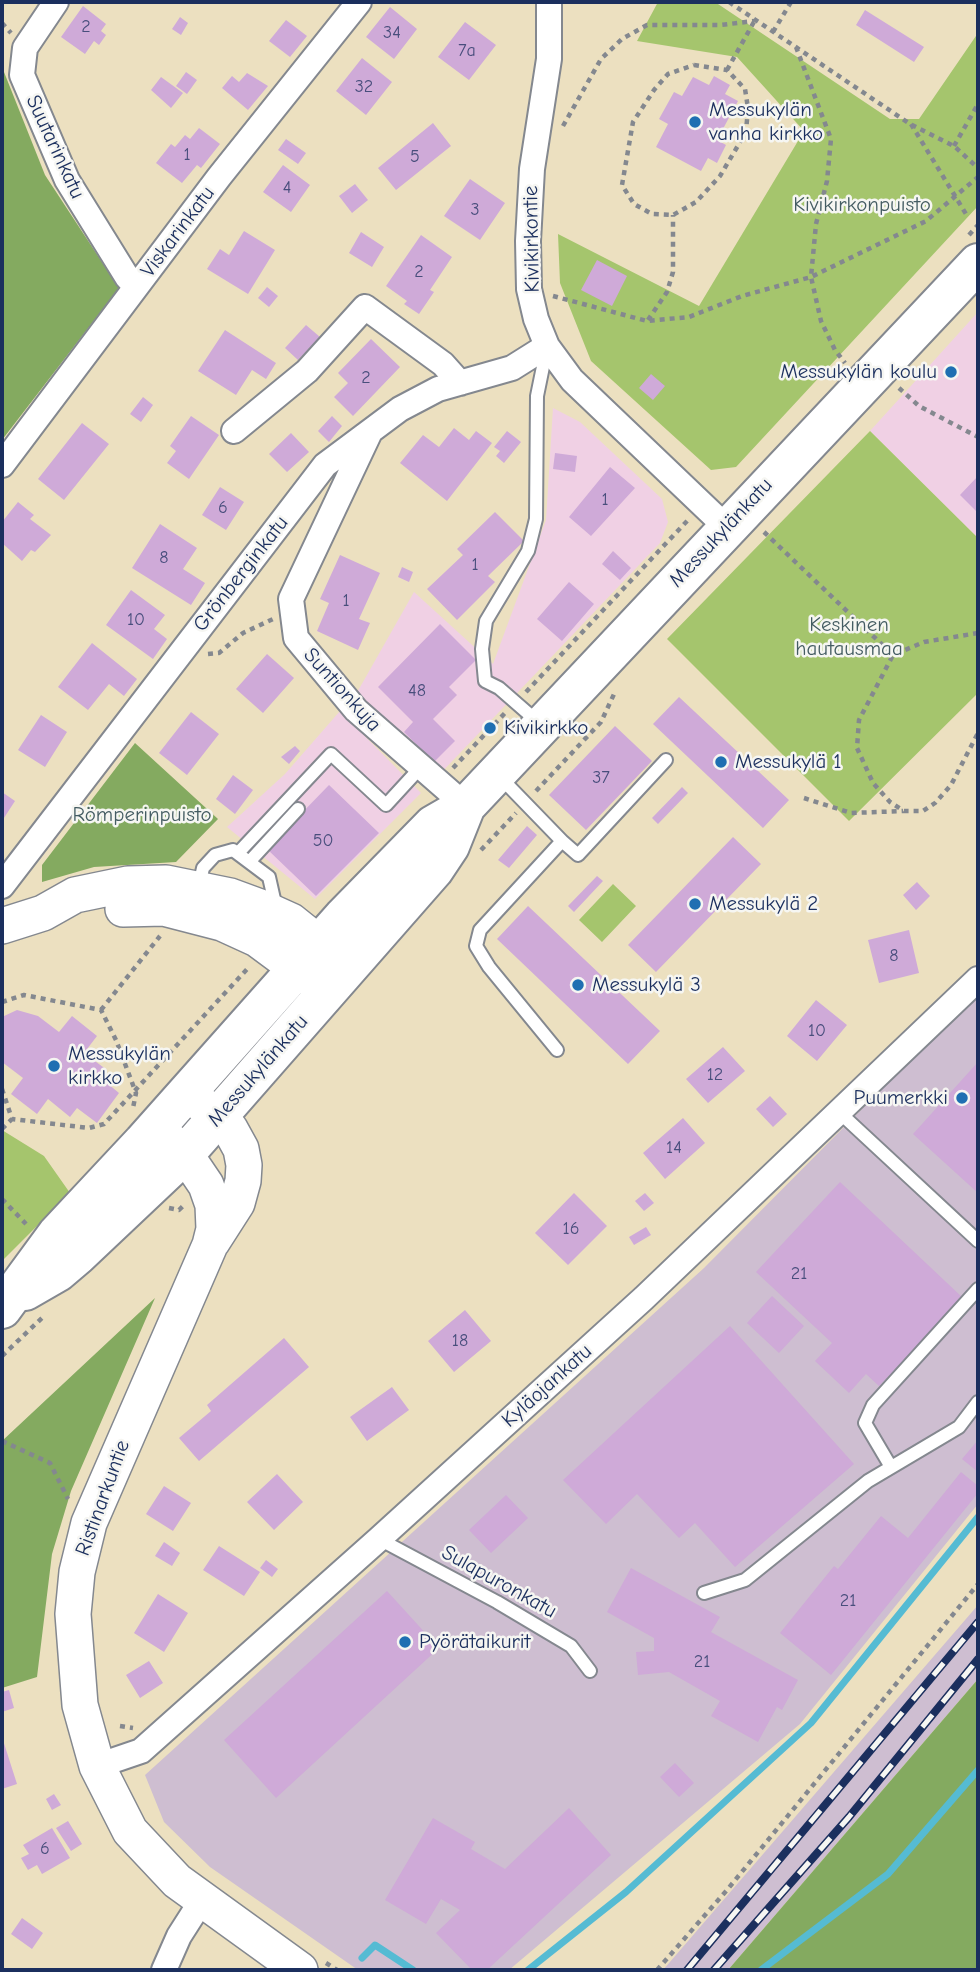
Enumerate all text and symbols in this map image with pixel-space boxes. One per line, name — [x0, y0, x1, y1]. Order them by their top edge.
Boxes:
house number: 2 — [81, 16, 91, 38]
house number: 34 — [383, 22, 401, 44]
house number: 7a — [458, 40, 476, 62]
house number: 32 — [355, 76, 373, 98]
street label: Suutarinkatu — [20, 91, 90, 203]
place label: Messukylän vanha kirkko — [709, 97, 823, 147]
marker: Messukylän vanha kirkko — [687, 114, 703, 130]
house number: 1 — [183, 144, 191, 166]
house number: 5 — [410, 146, 420, 168]
house number: 4 — [283, 177, 291, 199]
street label: Viskarinkatu — [136, 182, 220, 282]
street label: Kivikirkontie — [518, 185, 546, 293]
park label: Kivikirkonpuisto — [793, 192, 931, 218]
house number: 3 — [470, 199, 480, 221]
house number: 2 — [414, 261, 424, 283]
place label: Messukylän koulu — [780, 359, 937, 385]
marker: Messukylän koulu — [943, 364, 959, 380]
house number: 2 — [361, 367, 371, 389]
street label: Messukylänkatu — [664, 473, 778, 593]
house number: 1 — [601, 489, 609, 511]
house number: 6 — [218, 497, 228, 519]
street label: Grönberginkatu — [188, 511, 294, 637]
house number: 8 — [159, 547, 169, 569]
house number: 1 — [471, 554, 479, 576]
house number: 1 — [342, 590, 350, 612]
house number: 10 — [127, 609, 145, 631]
park label: Keskinen hautausmaa — [795, 612, 903, 662]
street label: Suntionkuja — [298, 643, 386, 737]
house number: 48 — [408, 680, 426, 702]
place label: Kivikirkko — [504, 715, 588, 741]
marker: Kivikirkko — [482, 720, 498, 736]
place label: Messukylä 1 — [735, 749, 842, 775]
marker: Messukylä 1 — [713, 754, 729, 770]
house number: 37 — [592, 767, 610, 789]
park label: Römperinpuisto — [72, 802, 212, 828]
house number: 50 — [313, 830, 333, 852]
place label: Messukylä 2 — [709, 891, 818, 917]
marker: Messukylä 2 — [687, 896, 703, 912]
house number: 8 — [889, 945, 899, 967]
place label: Messukylä 3 — [592, 972, 701, 998]
marker: Messukylä 3 — [570, 977, 586, 993]
street label: Messukylänkatu — [202, 1010, 314, 1132]
house number: 10 — [808, 1020, 826, 1042]
place label: Messukylän kirkko — [68, 1041, 171, 1091]
marker: Messukylän kirkko — [46, 1058, 62, 1074]
house number: 12 — [707, 1064, 723, 1086]
place label: Puumerkki — [853, 1085, 948, 1111]
marker: Puumerkki — [954, 1090, 970, 1106]
house number: 14 — [666, 1137, 682, 1159]
house number: 16 — [563, 1218, 579, 1240]
house number: 21 — [791, 1263, 807, 1285]
house number: 18 — [452, 1330, 468, 1352]
street label: Kyläojankatu — [497, 1339, 597, 1433]
street label: Ristinarkuntie — [70, 1437, 136, 1559]
street label: Sulapuronkatu — [437, 1540, 561, 1624]
house number: 21 — [840, 1590, 856, 1612]
place label: Pyörätaikurit — [419, 1629, 530, 1655]
marker: Pyörätaikurit — [397, 1634, 413, 1650]
house number: 21 — [694, 1651, 710, 1673]
house number: 6 — [40, 1838, 50, 1860]

